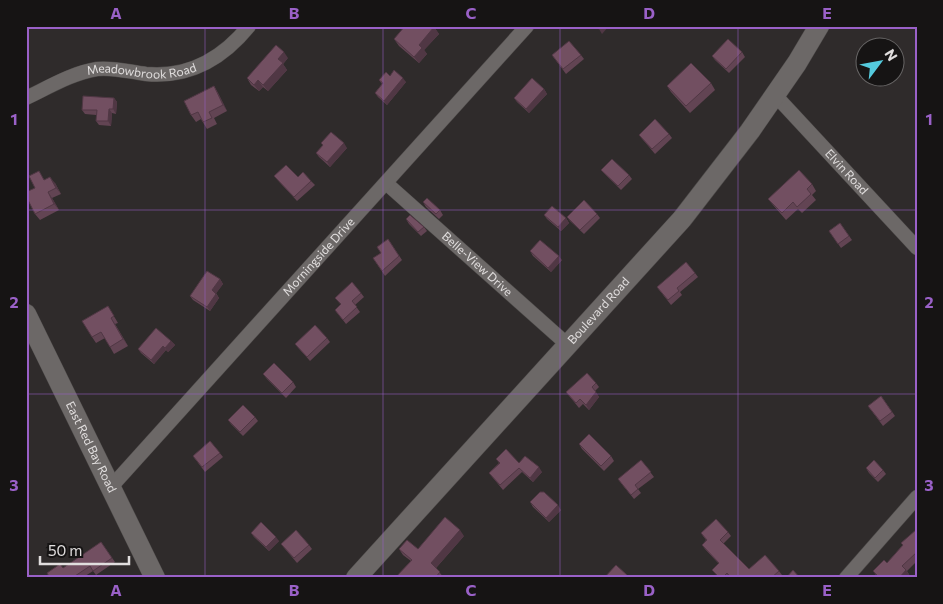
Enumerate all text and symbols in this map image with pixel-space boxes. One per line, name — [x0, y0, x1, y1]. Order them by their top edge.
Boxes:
text: A — [110, 3, 122, 22]
text: B — [289, 3, 300, 22]
text: C — [466, 3, 477, 22]
text: D — [643, 3, 655, 22]
text: E — [822, 3, 832, 22]
north arrow — [856, 38, 906, 88]
text: N — [881, 46, 901, 64]
street label: Meadowbrook Road — [85, 60, 198, 81]
text: 1 — [10, 109, 18, 128]
text: 1 — [925, 109, 933, 128]
street label: Elvin Road — [823, 146, 872, 197]
street label: Morningside Drive — [279, 214, 357, 298]
street label: Belle-View Drive — [440, 228, 516, 298]
street label: Boulevard Road — [564, 274, 632, 346]
text: 2 — [9, 292, 19, 311]
text: 2 — [924, 292, 934, 311]
street label: East Red Bay Road — [64, 399, 120, 494]
text: 3 — [9, 475, 19, 494]
text: 3 — [924, 475, 934, 494]
scale bar — [40, 534, 129, 566]
text: 50 m — [48, 541, 82, 559]
text: A — [110, 580, 122, 599]
text: B — [289, 580, 300, 599]
text: C — [466, 580, 477, 599]
text: D — [643, 580, 655, 599]
text: E — [822, 580, 832, 599]

